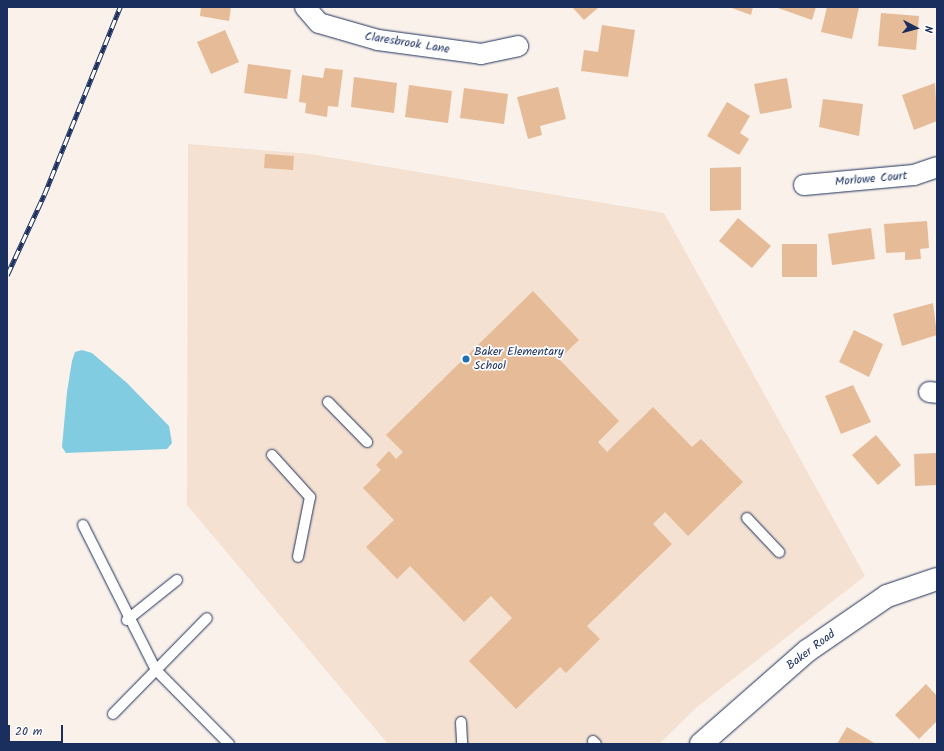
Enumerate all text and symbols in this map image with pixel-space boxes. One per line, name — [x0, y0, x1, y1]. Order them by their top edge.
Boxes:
north arrow — [896, 8, 936, 48]
text: N — [919, 25, 937, 34]
street label: Claresbrook Lane — [364, 29, 450, 57]
street label: Morlowe Court — [834, 169, 908, 189]
place label: Baker Elementary School — [474, 345, 564, 373]
marker: Baker Elementary School — [461, 354, 471, 364]
street label: Baker Road — [784, 627, 838, 673]
scale bar — [10, 717, 65, 743]
text: 20 m — [15, 722, 42, 741]

